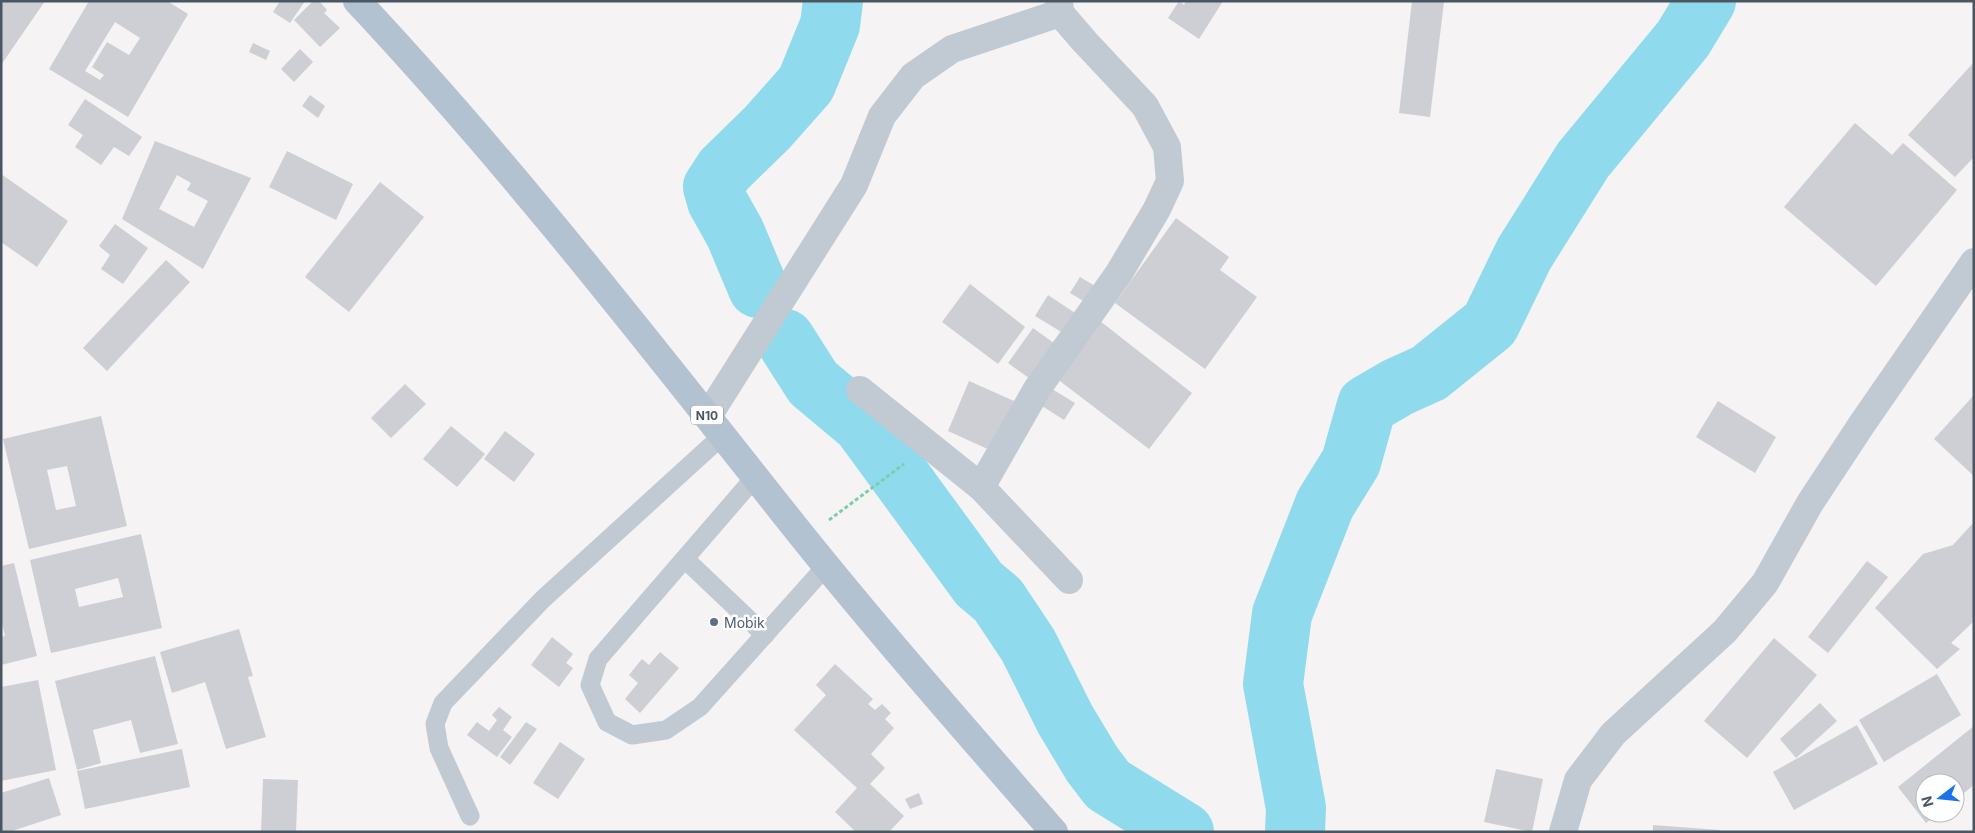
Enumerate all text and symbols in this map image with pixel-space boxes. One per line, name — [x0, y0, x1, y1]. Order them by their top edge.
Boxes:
road number: N10 — [691, 406, 723, 424]
place label: Mobik — [724, 614, 765, 631]
marker: Mobik — [708, 616, 720, 628]
north arrow — [1915, 773, 1965, 823]
text: N — [1917, 794, 1937, 809]

